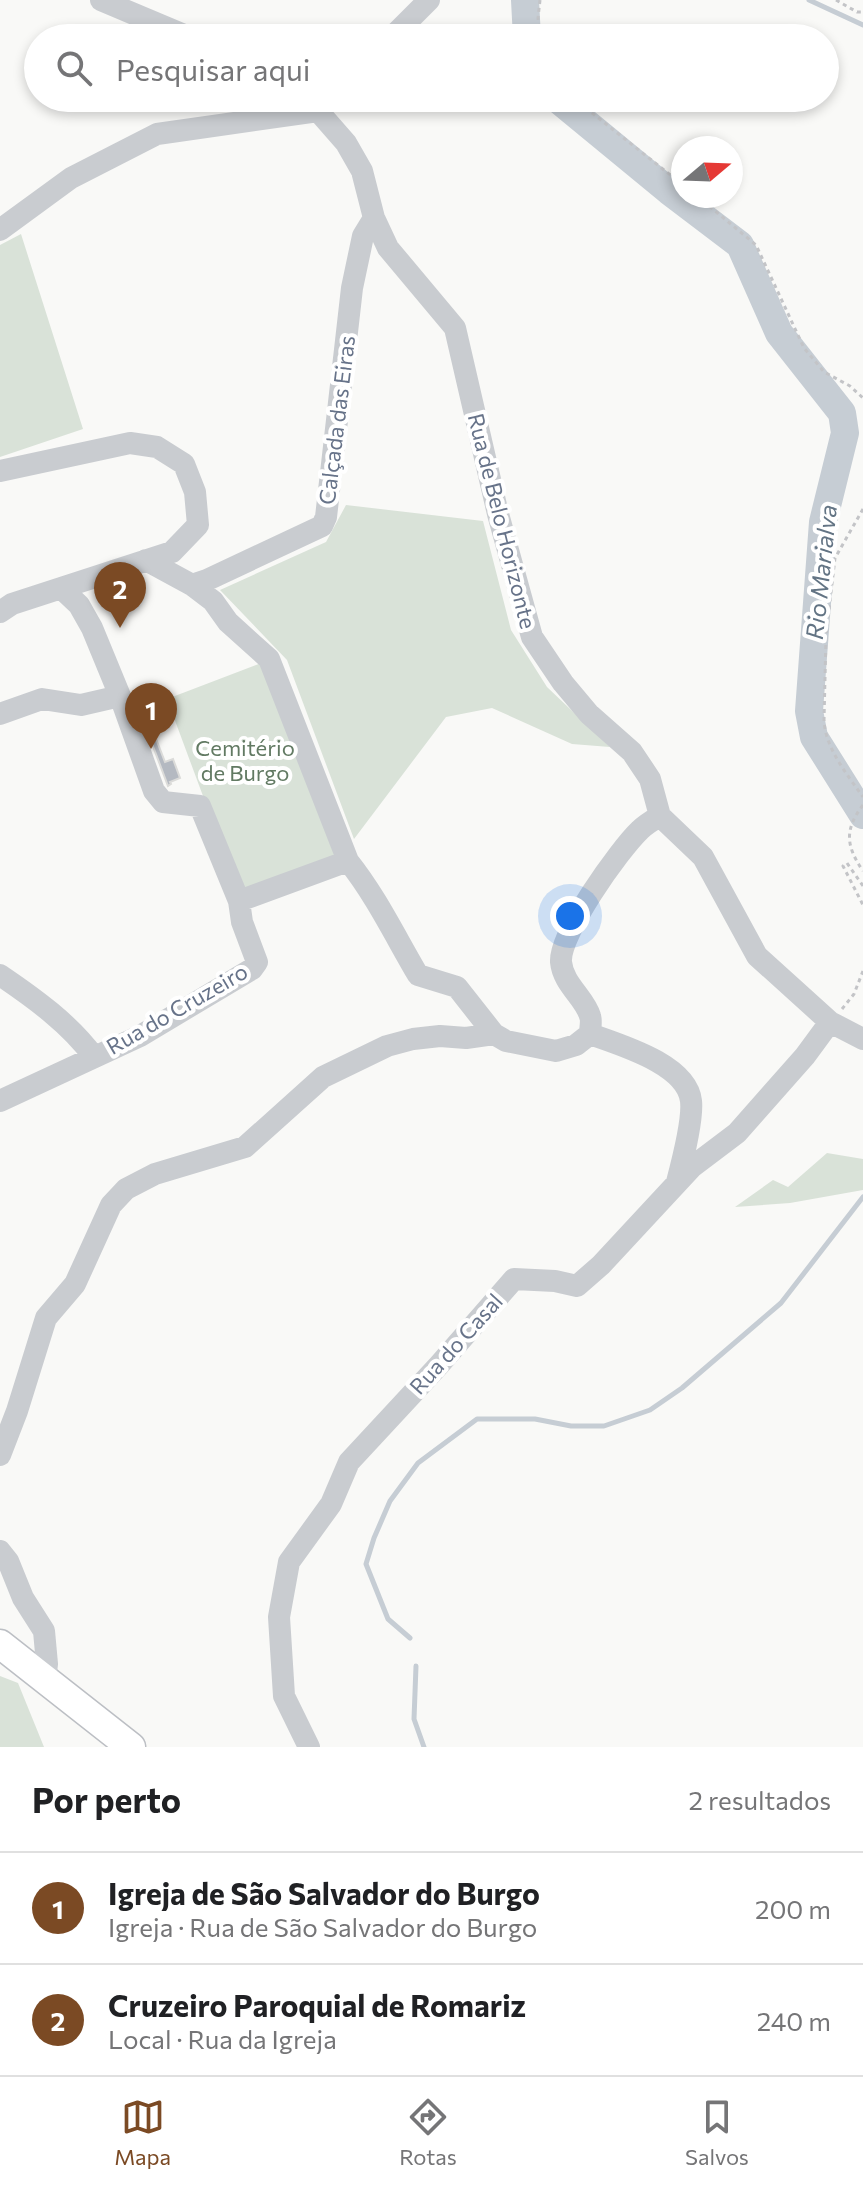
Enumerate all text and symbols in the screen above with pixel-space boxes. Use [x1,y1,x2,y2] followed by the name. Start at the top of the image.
[24,24,839,112] search box
[52,46,96,90] icon: search
[116,50,311,87] text: Pesquisar aqui
[671,136,743,208] north arrow
[313,334,360,506] street label: Calçada das Eiras
[463,410,542,631] street label: Rua de Belo Horizonte
[799,503,842,641] water label: Rio Marialva
[94,562,146,628] pin: 2
[125,683,177,749] pin: 1
[195,734,295,786] park label: Cemitério de Burgo
[550,896,590,936] your location
[101,957,252,1060] street label: Rua do Cruzeiro
[403,1288,508,1400] street label: Rua do Casal
[32,1778,181,1820] text: Por perto
[689,1784,831,1815] text: 2 resultados
[108,1874,540,1911] text: Igreja de São Salvador do Burgo
[52,1893,64,1924] text: 1
[755,1893,831,1924] text: 200 m
[108,1911,537,1942] text: Igreja · Rua de São Salvador do Burgo
[108,1986,526,2023] text: Cruzeiro Paroquial de Romariz
[51,2005,65,2036] text: 2
[757,2005,831,2036] text: 240 m
[108,2023,337,2054] text: Local · Rua da Igreja
[114,2095,171,2170] tab: Mapa
[399,2095,457,2170] tab: Rotas
[685,2095,749,2170] tab: Salvos

